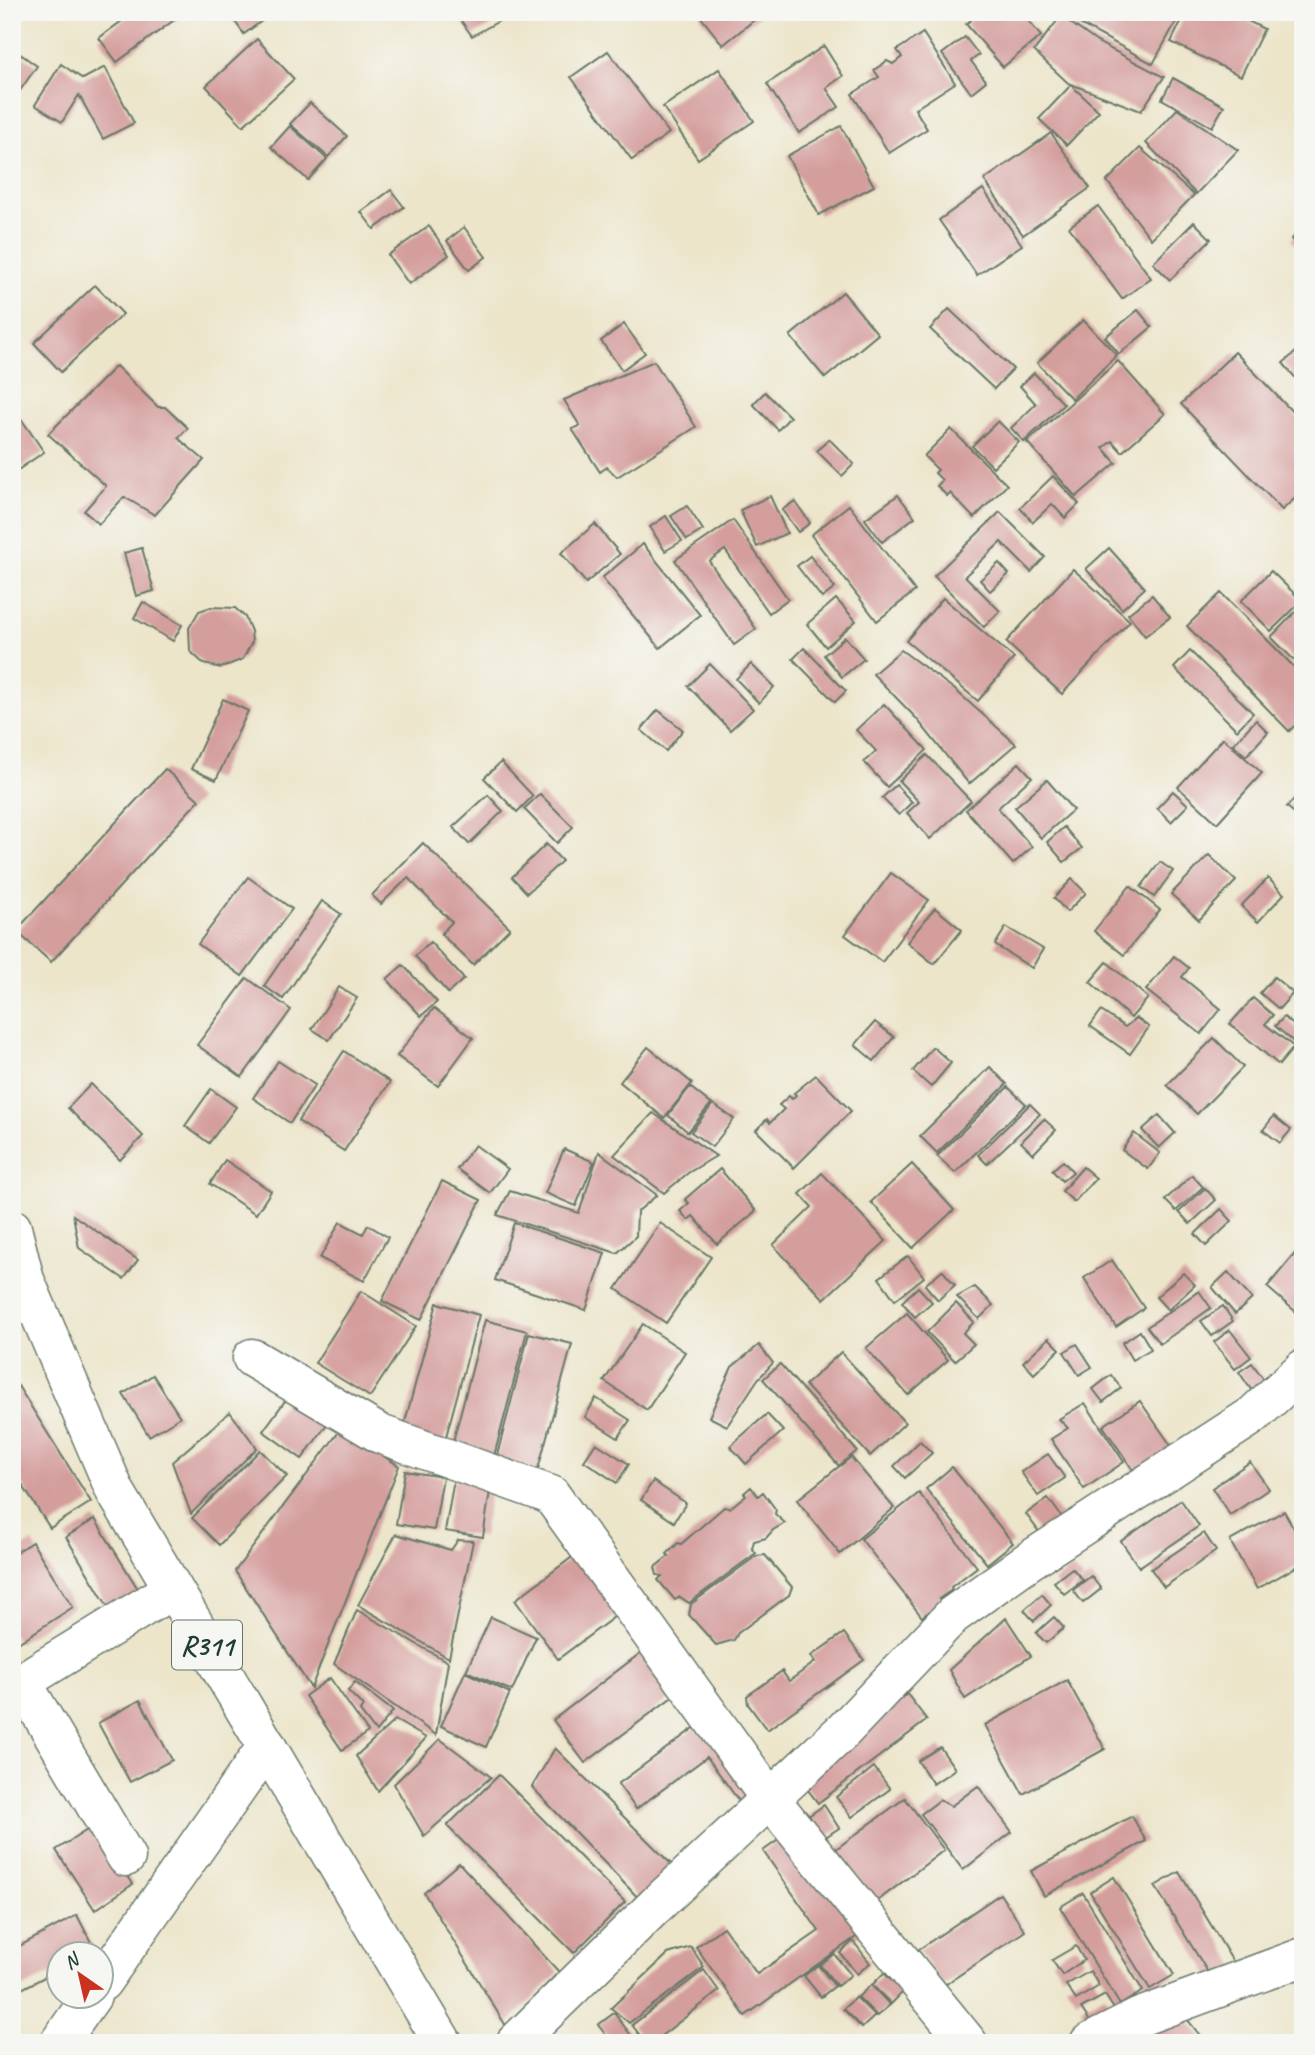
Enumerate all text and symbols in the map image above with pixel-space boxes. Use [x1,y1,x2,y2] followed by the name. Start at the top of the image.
[172,1620,242,1670] road number: R311
[46,1940,116,2010] north arrow
[59,1947,85,1975] text: N

